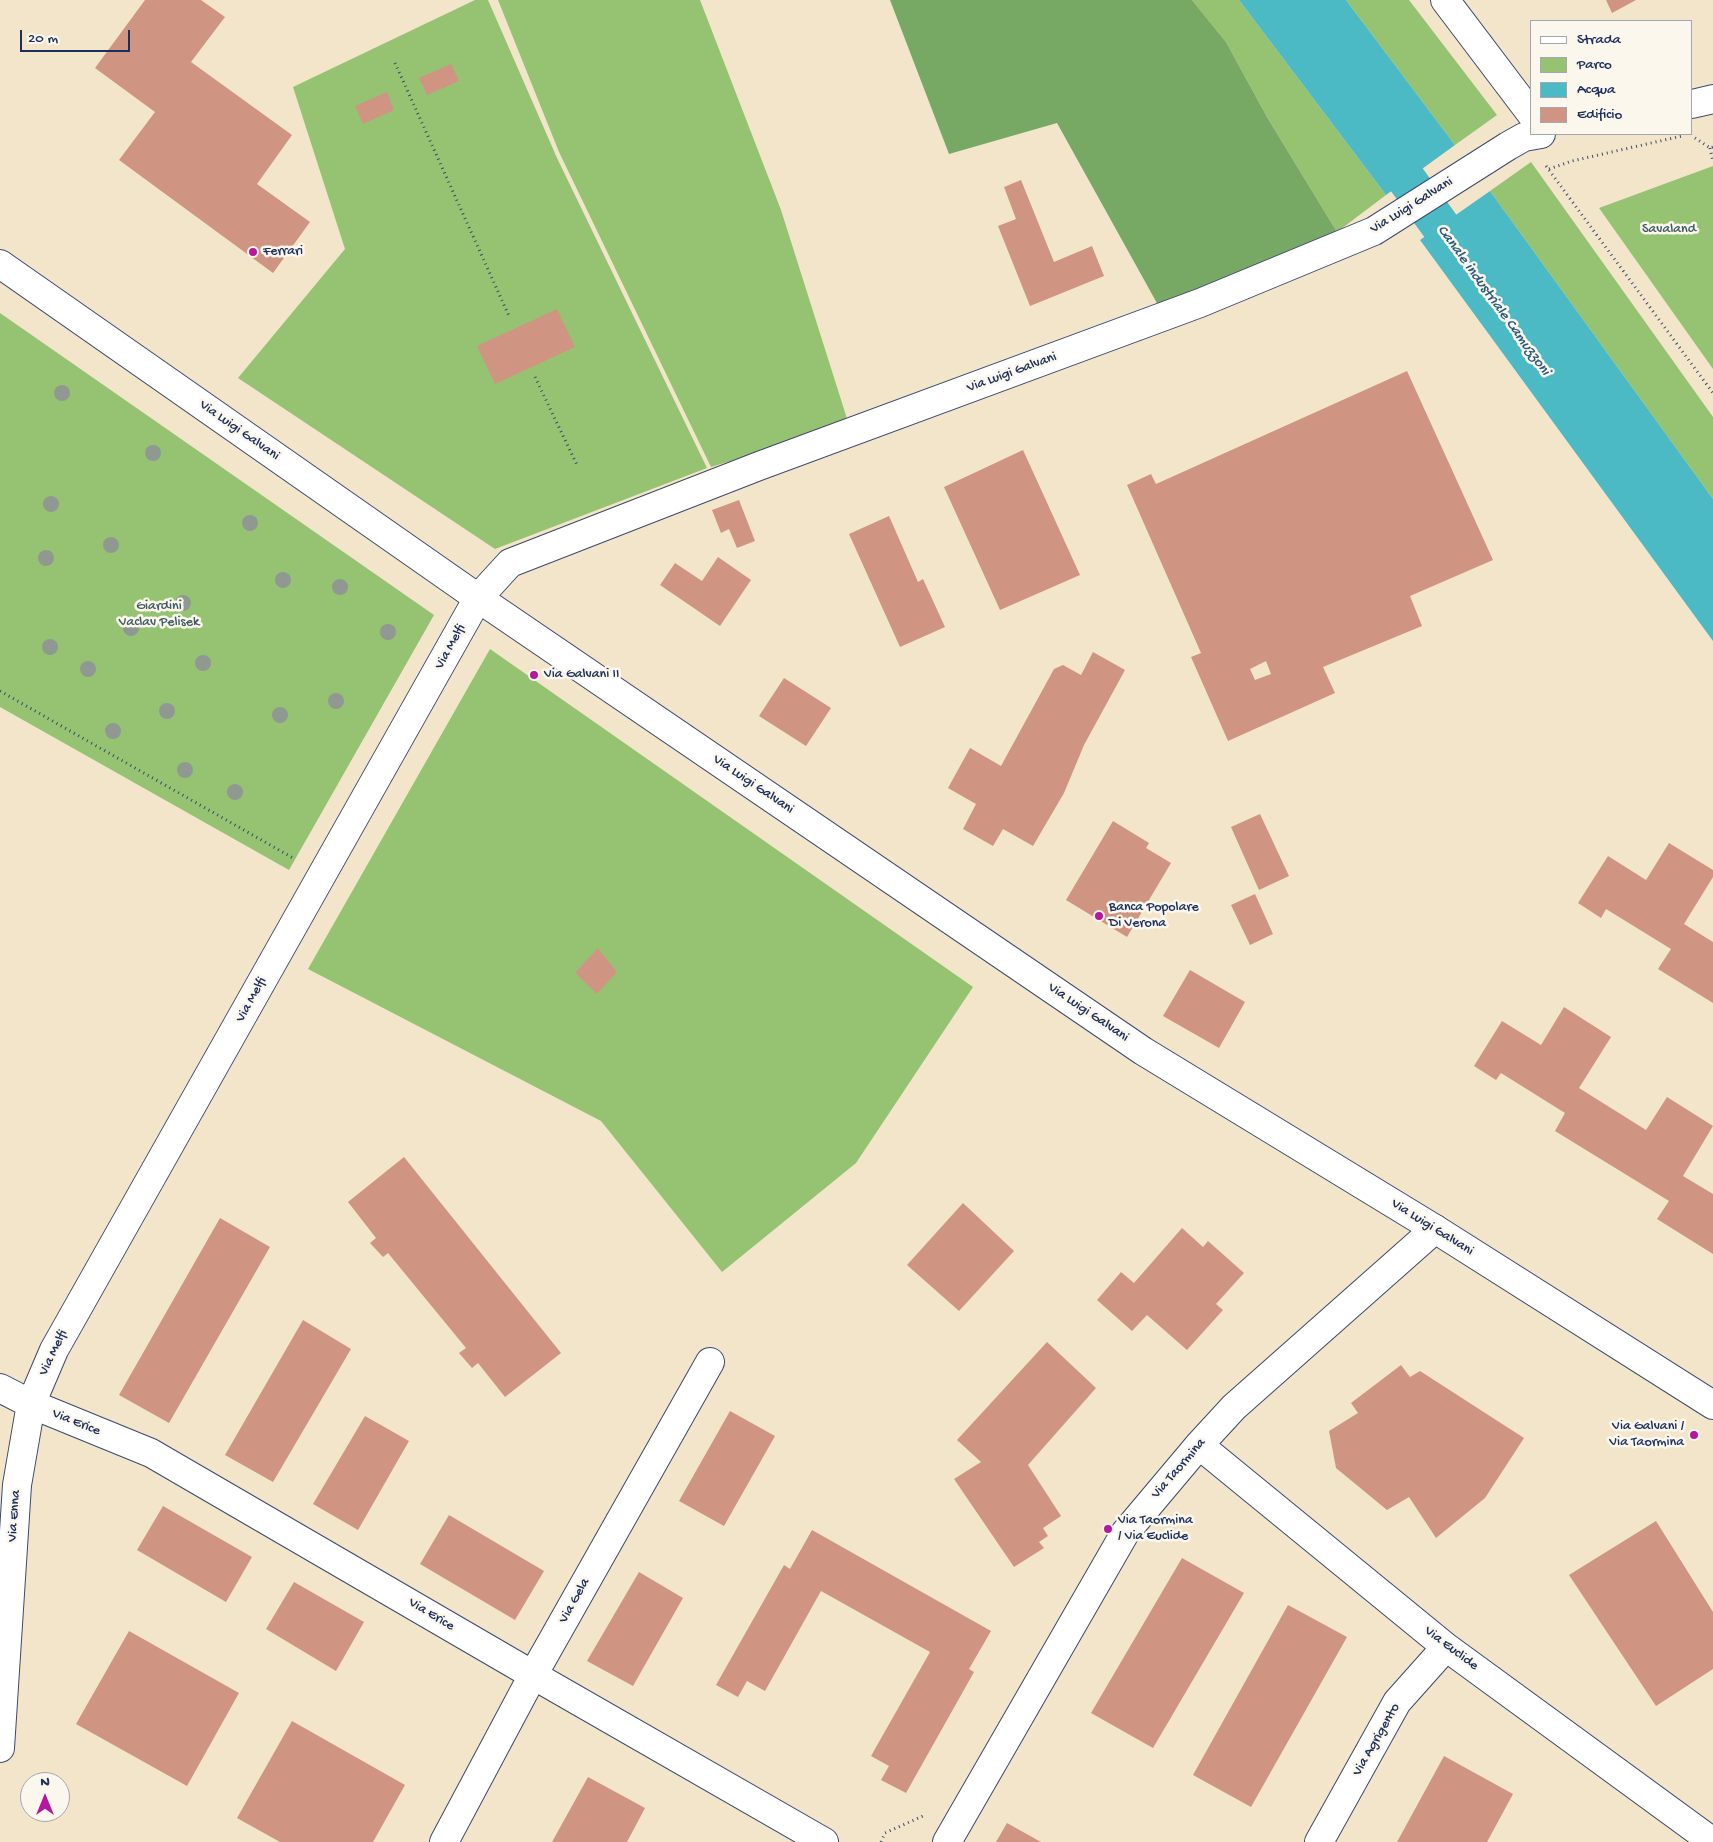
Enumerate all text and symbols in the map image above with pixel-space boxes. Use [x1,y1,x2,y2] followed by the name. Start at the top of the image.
[22,20,132,52] scale bar
[1530,20,1693,135] legend
[28,30,58,48] text: 20 m
[1577,31,1621,49] text: Strada
[1577,56,1612,74] text: Parco
[1577,81,1615,99] text: Acqua
[1577,106,1622,124] text: Edificio
[1368,174,1456,238] street label: Via Luigi Galvani
[1432,222,1554,380] water label: Canale industriale Camuzzoni
[1642,222,1696,238] park label: Savaland
[263,244,303,260] place label: Ferrari
[247,246,259,258] marker: Ferrari
[965,349,1059,397] street label: Via Luigi Galvani
[196,397,282,465] street label: Via Luigi Galvani
[119,599,199,632] park label: Giardini Vaclav Pelisek
[432,621,470,673] street label: Via Melfi
[544,667,619,683] place label: Via Galvani II
[528,669,540,681] marker: Via Galvani II
[709,752,797,818] street label: Via Luigi Galvani
[1109,900,1199,932] place label: Banca Popolare Di Verona
[1093,910,1105,922] marker: Banca Popolare Di Verona
[233,974,271,1026] street label: Via Melfi
[1044,980,1132,1046] street label: Via Luigi Galvani
[1388,1196,1476,1260] street label: Via Luigi Galvani
[36,1327,72,1379] street label: Via Melfi
[49,1406,103,1440] street label: Via Erice
[1609,1419,1684,1451] place label: Via Galvani / Via Taormina
[1688,1429,1700,1441] marker: Via Galvani / Via Taormina
[1148,1435,1210,1503] street label: Via Taormina
[5,1490,25,1542] street label: Via Enna
[1118,1513,1193,1545] place label: Via Taormina / Via Euclide
[1102,1523,1114,1535] marker: Via Taormina / Via Euclide
[556,1576,594,1626] street label: Via Gela
[405,1595,457,1635] street label: Via Erice
[1421,1623,1481,1675] street label: Via Euclide
[1349,1701,1405,1779] street label: Via Agrigento
[20,1772,70,1822] north arrow
[40,1774,50,1791] text: N

